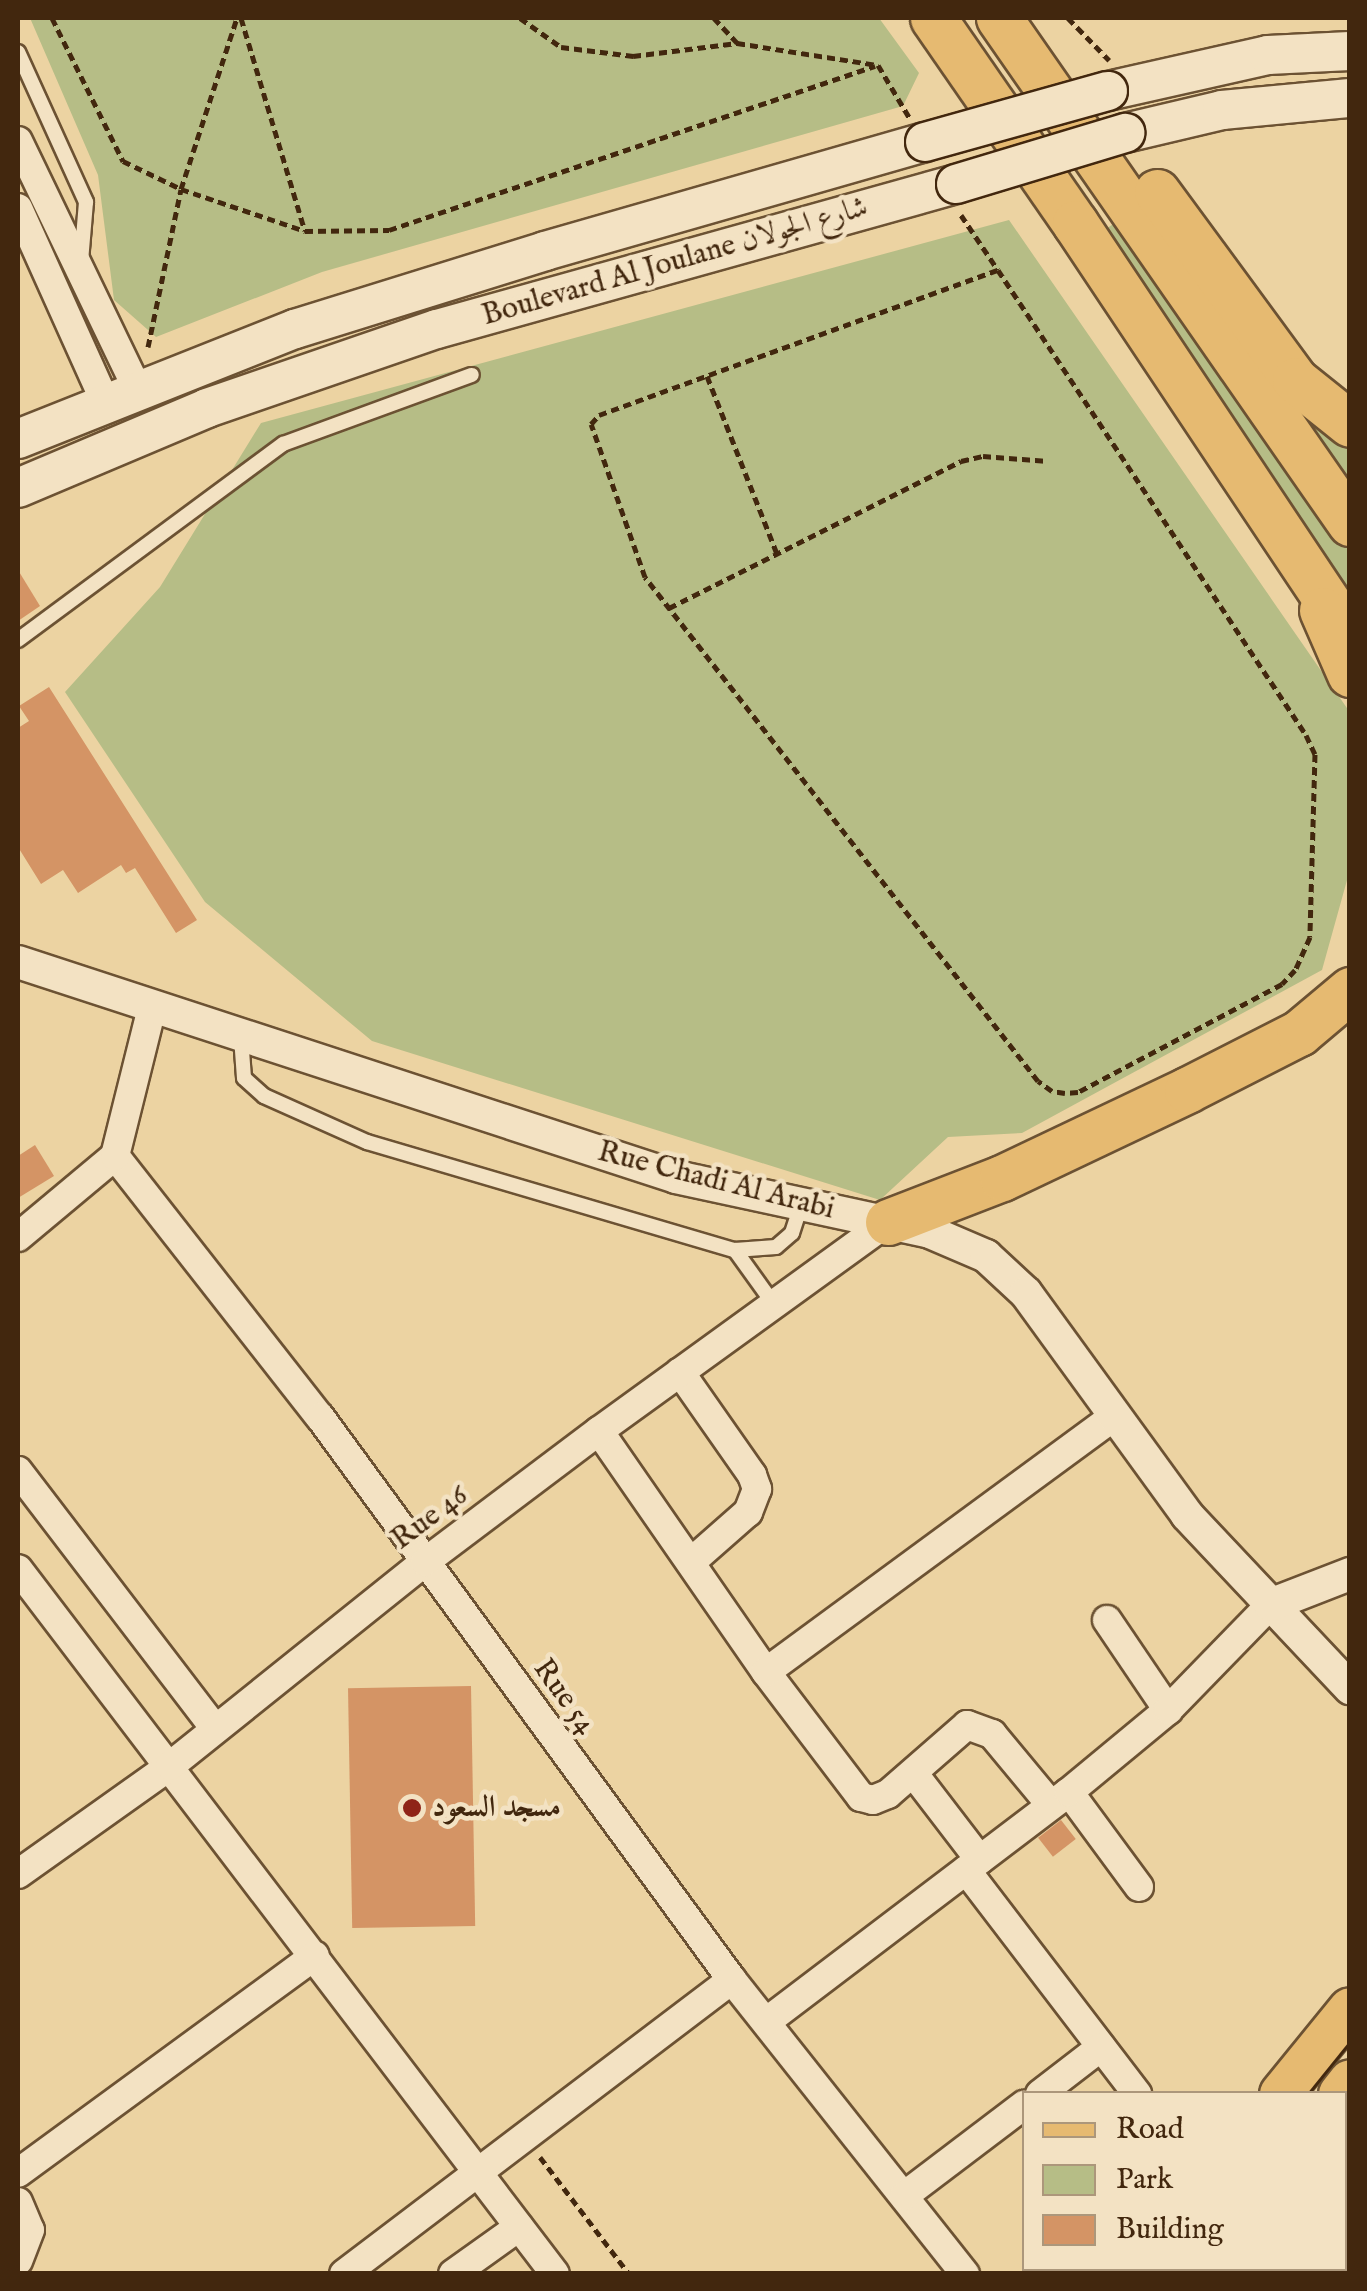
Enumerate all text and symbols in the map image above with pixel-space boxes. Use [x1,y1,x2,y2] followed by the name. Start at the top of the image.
[478,190,872,334] street label: Boulevard Al Joulane شارع الجولان
[594,1134,838,1228] street label: Rue Chadi Al Arabi
[385,1478,475,1558] street label: Rue 46
[525,1652,603,1742] street label: Rue 54
[432,1790,561,1826] place label: مسجد السعود
[401,1797,423,1819] marker: مسجد السعود
[1022,2091,1347,2271] legend
[1116,2111,1184,2149] text: Road
[1116,2161,1173,2199] text: Park
[1116,2211,1224,2249] text: Building

